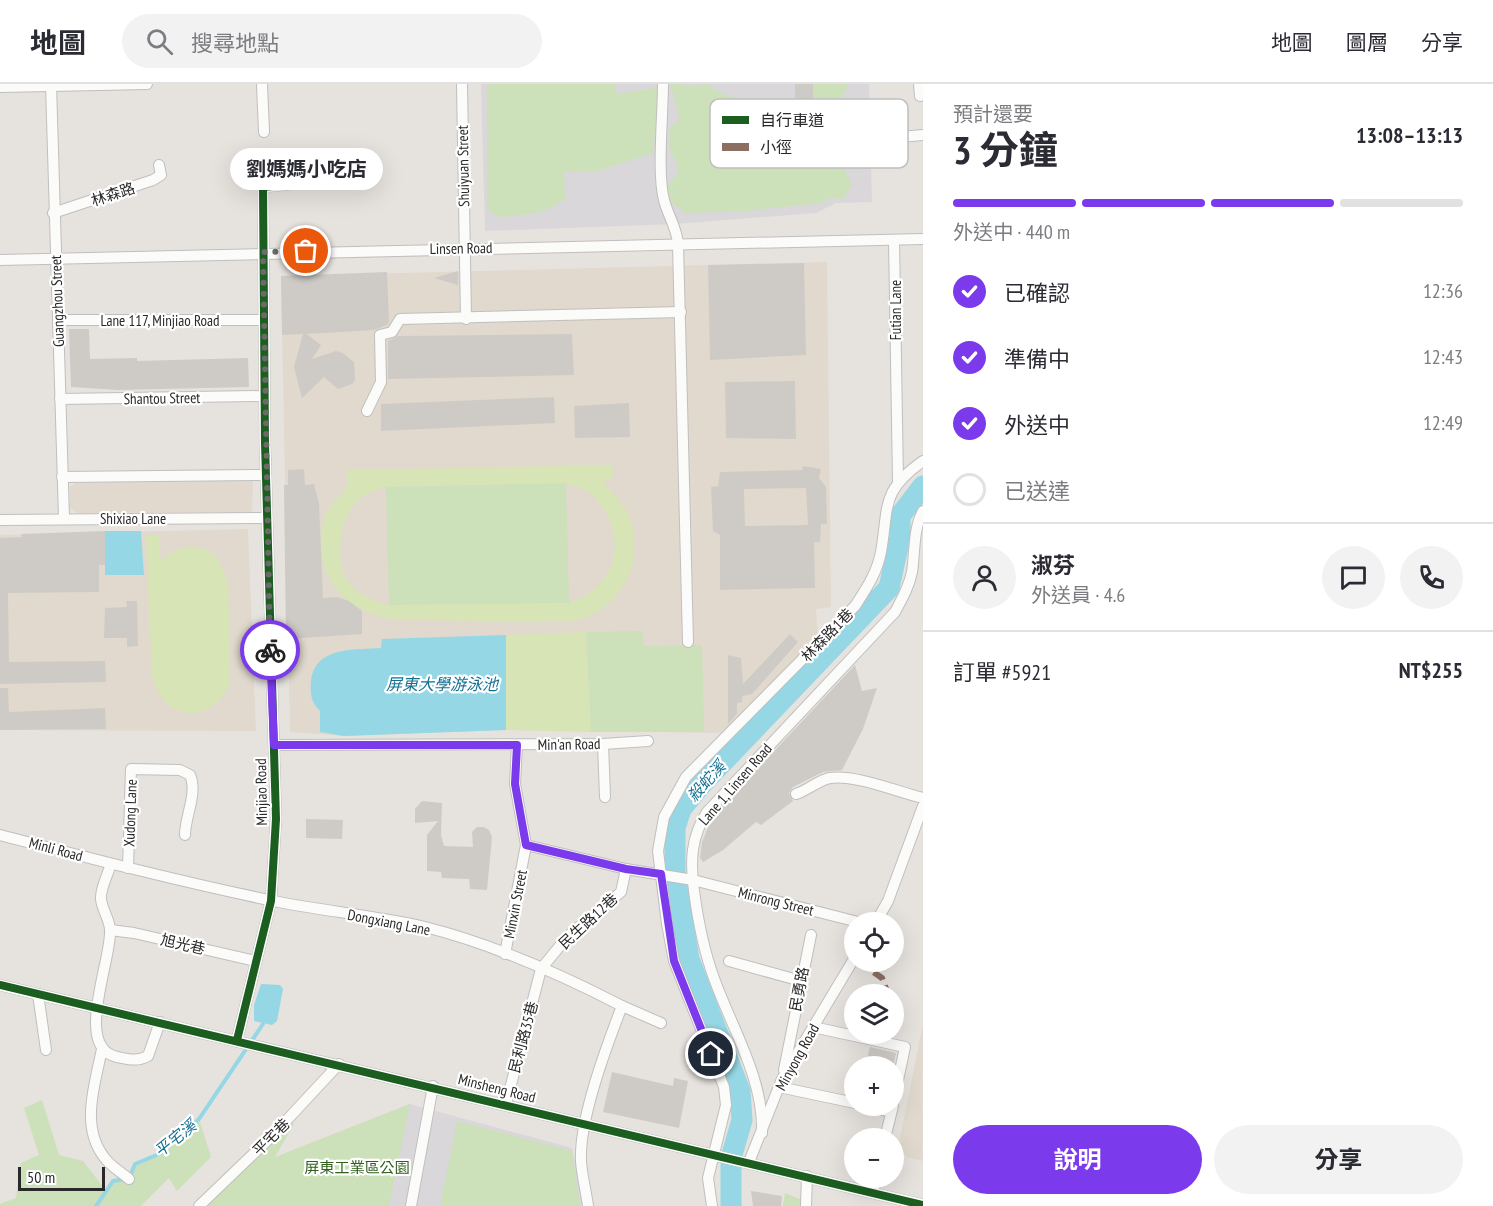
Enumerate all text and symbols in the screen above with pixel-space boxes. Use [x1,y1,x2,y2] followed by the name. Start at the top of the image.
[122,14,542,68] search box
[30,24,86,61] text: 地圖
[143,25,176,58] icon: search
[191,29,279,57] text: 搜尋地點
[1271,29,1313,56] text: 地圖
[1346,29,1388,56] text: 圖層
[1421,29,1463,56] text: 分享
[710,99,908,168] legend
[953,101,1033,127] text: 預計還要
[760,110,824,130] text: 自行車道
[1356,121,1463,149] text: 13:08–13:13
[953,124,1058,175] text: 3 分鐘
[453,125,473,207] street label: Shuiyuan Street
[760,137,792,157] text: 小徑
[230,149,382,191] callout: 劉媽媽小吃店
[247,156,367,182] text: 劉媽媽小吃店
[89,178,137,210] street label: 林森路
[953,219,1070,245] text: 外送中 · 440 m
[280,225,331,276] pin
[289,234,322,267] icon: bag
[429,238,493,258] street label: Linsen Road
[46,255,68,347] street label: Guangzhou Street
[953,275,986,308] icon: check
[1423,278,1463,304] text: 12:36
[1004,279,1070,307] text: 已確認
[886,280,905,340] street label: Futian Lane
[101,311,219,330] street label: Lane 117, Minjiao Road
[953,341,986,374] icon: check
[1423,344,1463,370] text: 12:43
[1004,345,1070,373] text: 準備中
[123,388,201,408] street label: Shantou Street
[953,407,986,440] icon: check
[1423,410,1463,436] text: 12:49
[1004,411,1070,439] text: 外送中
[1004,477,1070,505] text: 已送達
[100,509,166,528] street label: Shixiao Lane
[953,546,1016,609] button: person
[1322,546,1385,609] button: chat
[1400,546,1463,609] button: phone
[1031,551,1075,579] text: 淑芬
[1031,582,1125,608] text: 外送員 · 4.6
[797,604,857,666] street label: 林森路1巷
[240,620,300,680] courier
[254,634,287,667] icon: bike
[1399,656,1463,684] text: NT$255
[953,658,1051,686] text: 訂單 #5921
[386,674,500,694] water label: 屏東大學游泳池
[537,734,601,754] street label: Min'an Road
[694,739,776,829] street label: Lane 1, Linsen Road
[683,755,731,806] water label: 殺蛇溪
[251,758,271,826] street label: Minjiao Road
[119,779,141,847] street label: Xudong Lane
[27,833,85,865] street label: Minli Road
[499,868,531,940] street label: Minxin Street
[736,882,816,920] street label: Minrong Street
[555,889,621,953] street label: 民生路12巷
[346,905,432,939] street label: Dongxiang Lane
[844,912,904,1188] map controls
[844,912,904,972] button: locate
[159,930,207,958] street label: 旭光巷
[785,965,813,1013] street label: 民勇路
[844,984,904,1044] button: layers
[504,999,542,1075] street label: 民利路35巷
[771,1020,823,1094] street label: Minyong Road
[685,1028,736,1079] pin
[694,1037,727,1070] icon: home
[844,1056,904,1116] button: +
[456,1069,538,1107] street label: Minsheng Road
[150,1114,201,1161] water label: 平宅溪
[248,1114,294,1160] street label: 平宅巷
[953,1125,1202,1194] button: 說明
[1214,1125,1463,1194] button: 分享
[844,1128,904,1188] button: −
[304,1158,410,1177] park label: 屏東工業區公園
[18,1164,105,1192] scale bar
[27,1167,55,1187] text: 50 m

